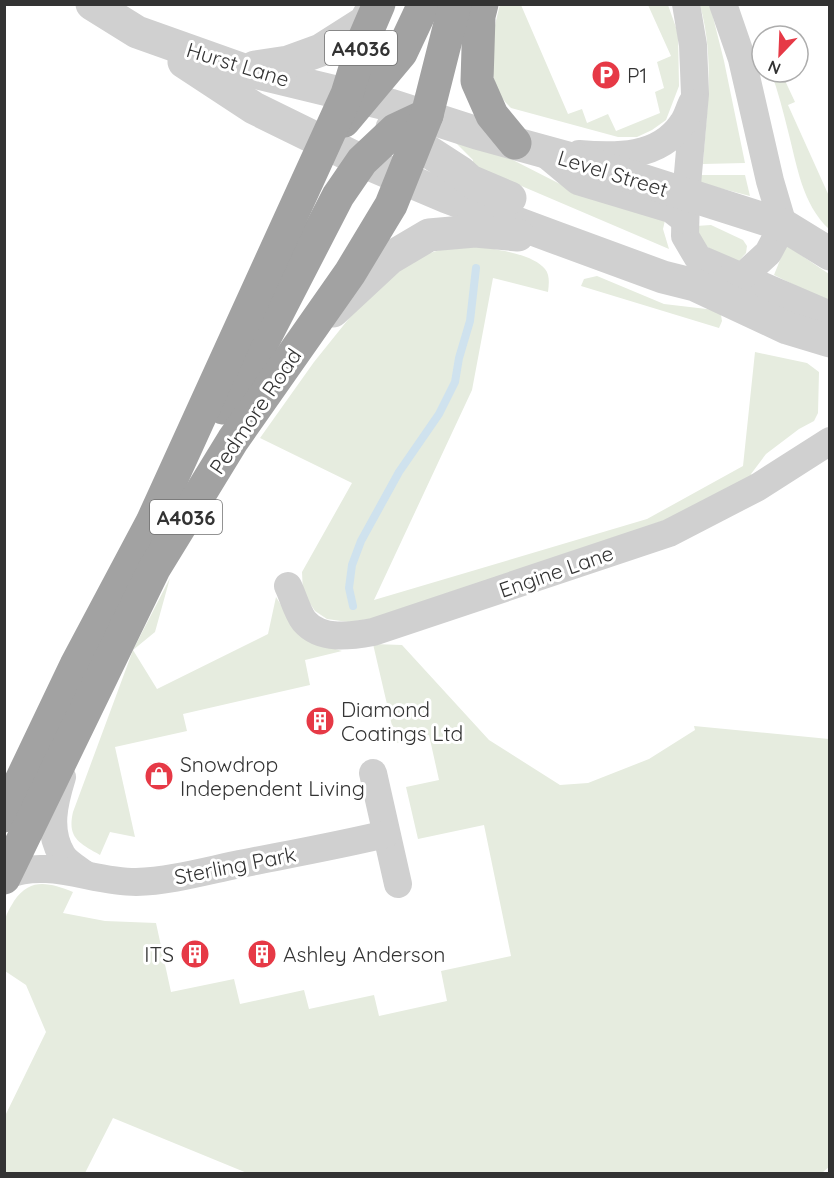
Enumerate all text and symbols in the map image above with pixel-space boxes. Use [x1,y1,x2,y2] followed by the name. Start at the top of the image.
[750,24,810,84] north arrow
[325,31,397,65] road number: A4036
[184,36,292,92] street label: Hurst Lane
[765,56,783,79] text: N
[590,59,622,91] parking icon: P1
[627,62,647,88] place label: P1
[555,144,671,202] street label: Level Street
[203,343,307,479] street label: Pedmore Road
[150,500,222,534] road number: A4036
[495,539,617,603] street label: Engine Lane
[341,696,463,746] place label: Diamond Coatings Ltd
[304,705,336,737] building icon: Diamond Coatings Ltd
[180,751,365,801] place label: Snowdrop Independent Living
[143,760,175,792] shop icon: Snowdrop Independent Living
[172,840,298,890] street label: Sterling Park
[179,938,211,970] building icon: ITS
[246,938,278,970] building icon: Ashley Anderson
[144,941,174,967] place label: ITS
[283,941,445,967] place label: Ashley Anderson

